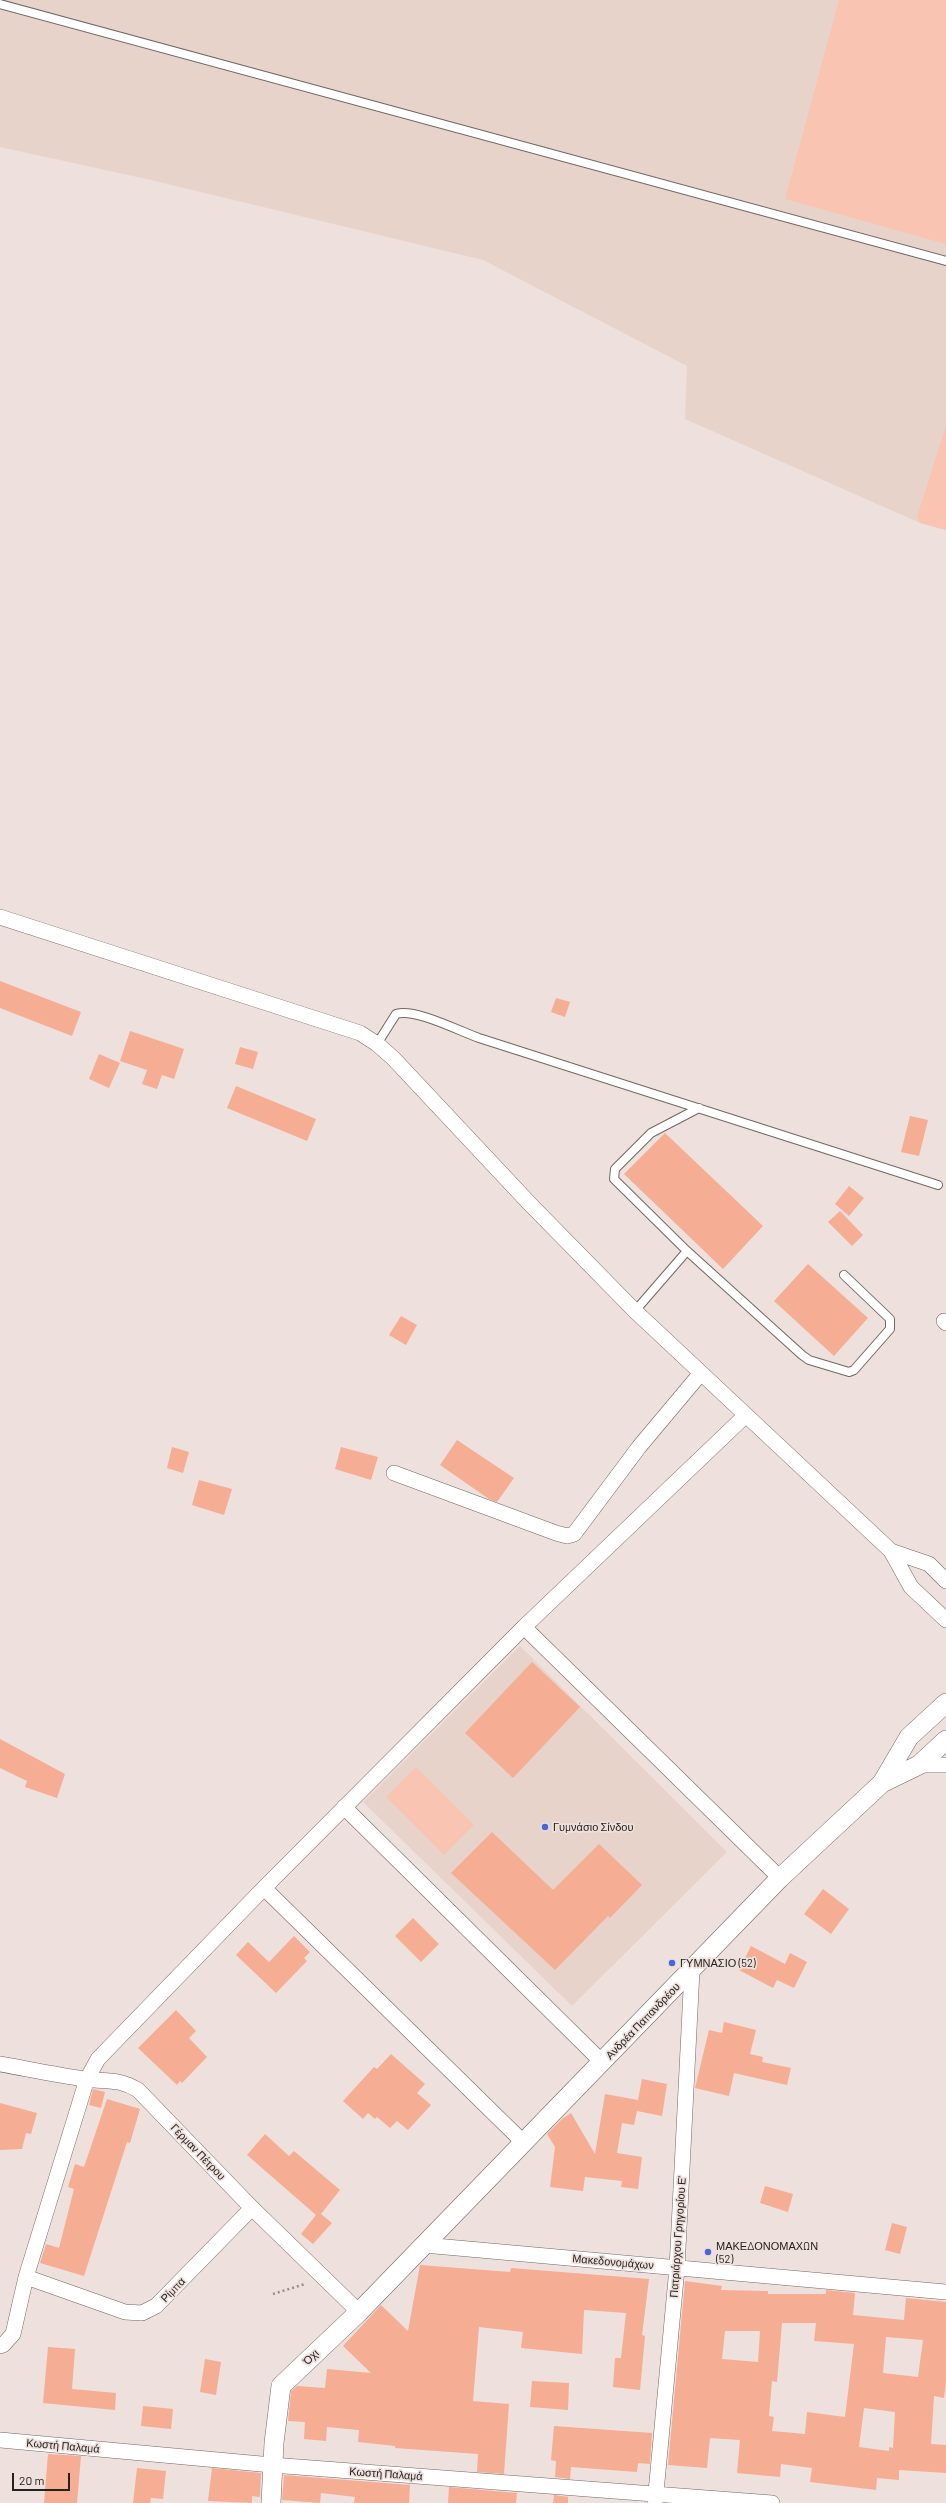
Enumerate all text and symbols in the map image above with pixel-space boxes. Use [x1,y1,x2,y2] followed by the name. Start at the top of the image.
[553,1820,633,1834] place label: Γυμνάσιο Σίνδου
[540,1822,550,1832] marker: Γυμνάσιο Σίνδου
[680,1956,756,1970] place label: ΓΥΜΝΑΣΙΟ (52)
[667,1958,677,1968] marker: ΓΥΜΝΑΣΙΟ (52)
[603,1980,683,2062] street label: Ανδρέα Παπανδρέου
[168,2121,228,2183] street label: Γέρμαν Πέτρου
[667,2176,689,2298] street label: Πατριάρχου Γρηγορίου Ε'
[716,2239,818,2265] place label: ΜΑΚΕΔΟΝΟΜΑΧΩΝ (52)
[703,2247,713,2257] marker: ΜΑΚΕΔΟΝΟΜΑΧΩΝ (52)
[572,2252,654,2272] street label: Μακεδονομάχων
[158,2275,188,2305] street label: Ρίμπα
[300,2346,322,2368] street label: Όχι
[26,2436,100,2456] street label: Κωστή Παλαμά
[14,2465,72,2491] scale bar
[349,2465,423,2483] street label: Κωστή Παλαμά
[19,2473,45,2487] text: 20 m

